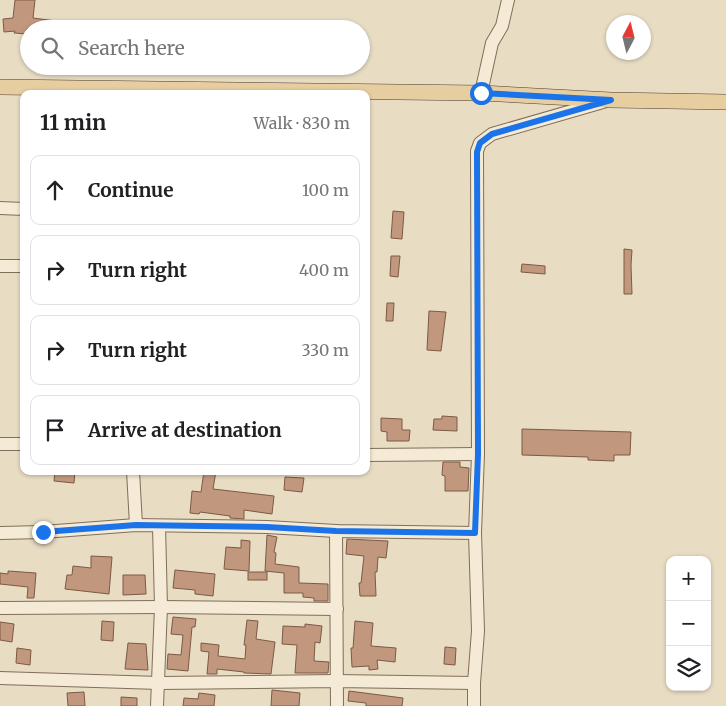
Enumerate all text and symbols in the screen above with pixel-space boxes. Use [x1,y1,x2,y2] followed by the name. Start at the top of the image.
[606,15,651,60] north arrow
[20,20,370,75] search box
[38,34,66,62] icon: search
[78,36,185,60] text: Search here
[470,82,493,105] route start
[40,109,106,136] text: 11 min
[254,113,350,133] text: Walk · 830 m
[41,176,69,204] icon: ahead
[88,178,174,202] text: Continue
[302,180,349,200] text: 100 m
[41,256,69,284] icon: right
[88,258,187,282] text: Turn right
[299,260,349,280] text: 400 m
[41,336,69,364] icon: right
[88,338,187,362] text: Turn right
[302,340,349,360] text: 330 m
[41,416,69,444] icon: arrive
[88,418,282,442] text: Arrive at destination
[32,521,55,544] route end
[666,556,711,691] map controls
[666,556,711,601] button: +
[666,601,711,646] button: −
[666,646,711,691] button: layers

